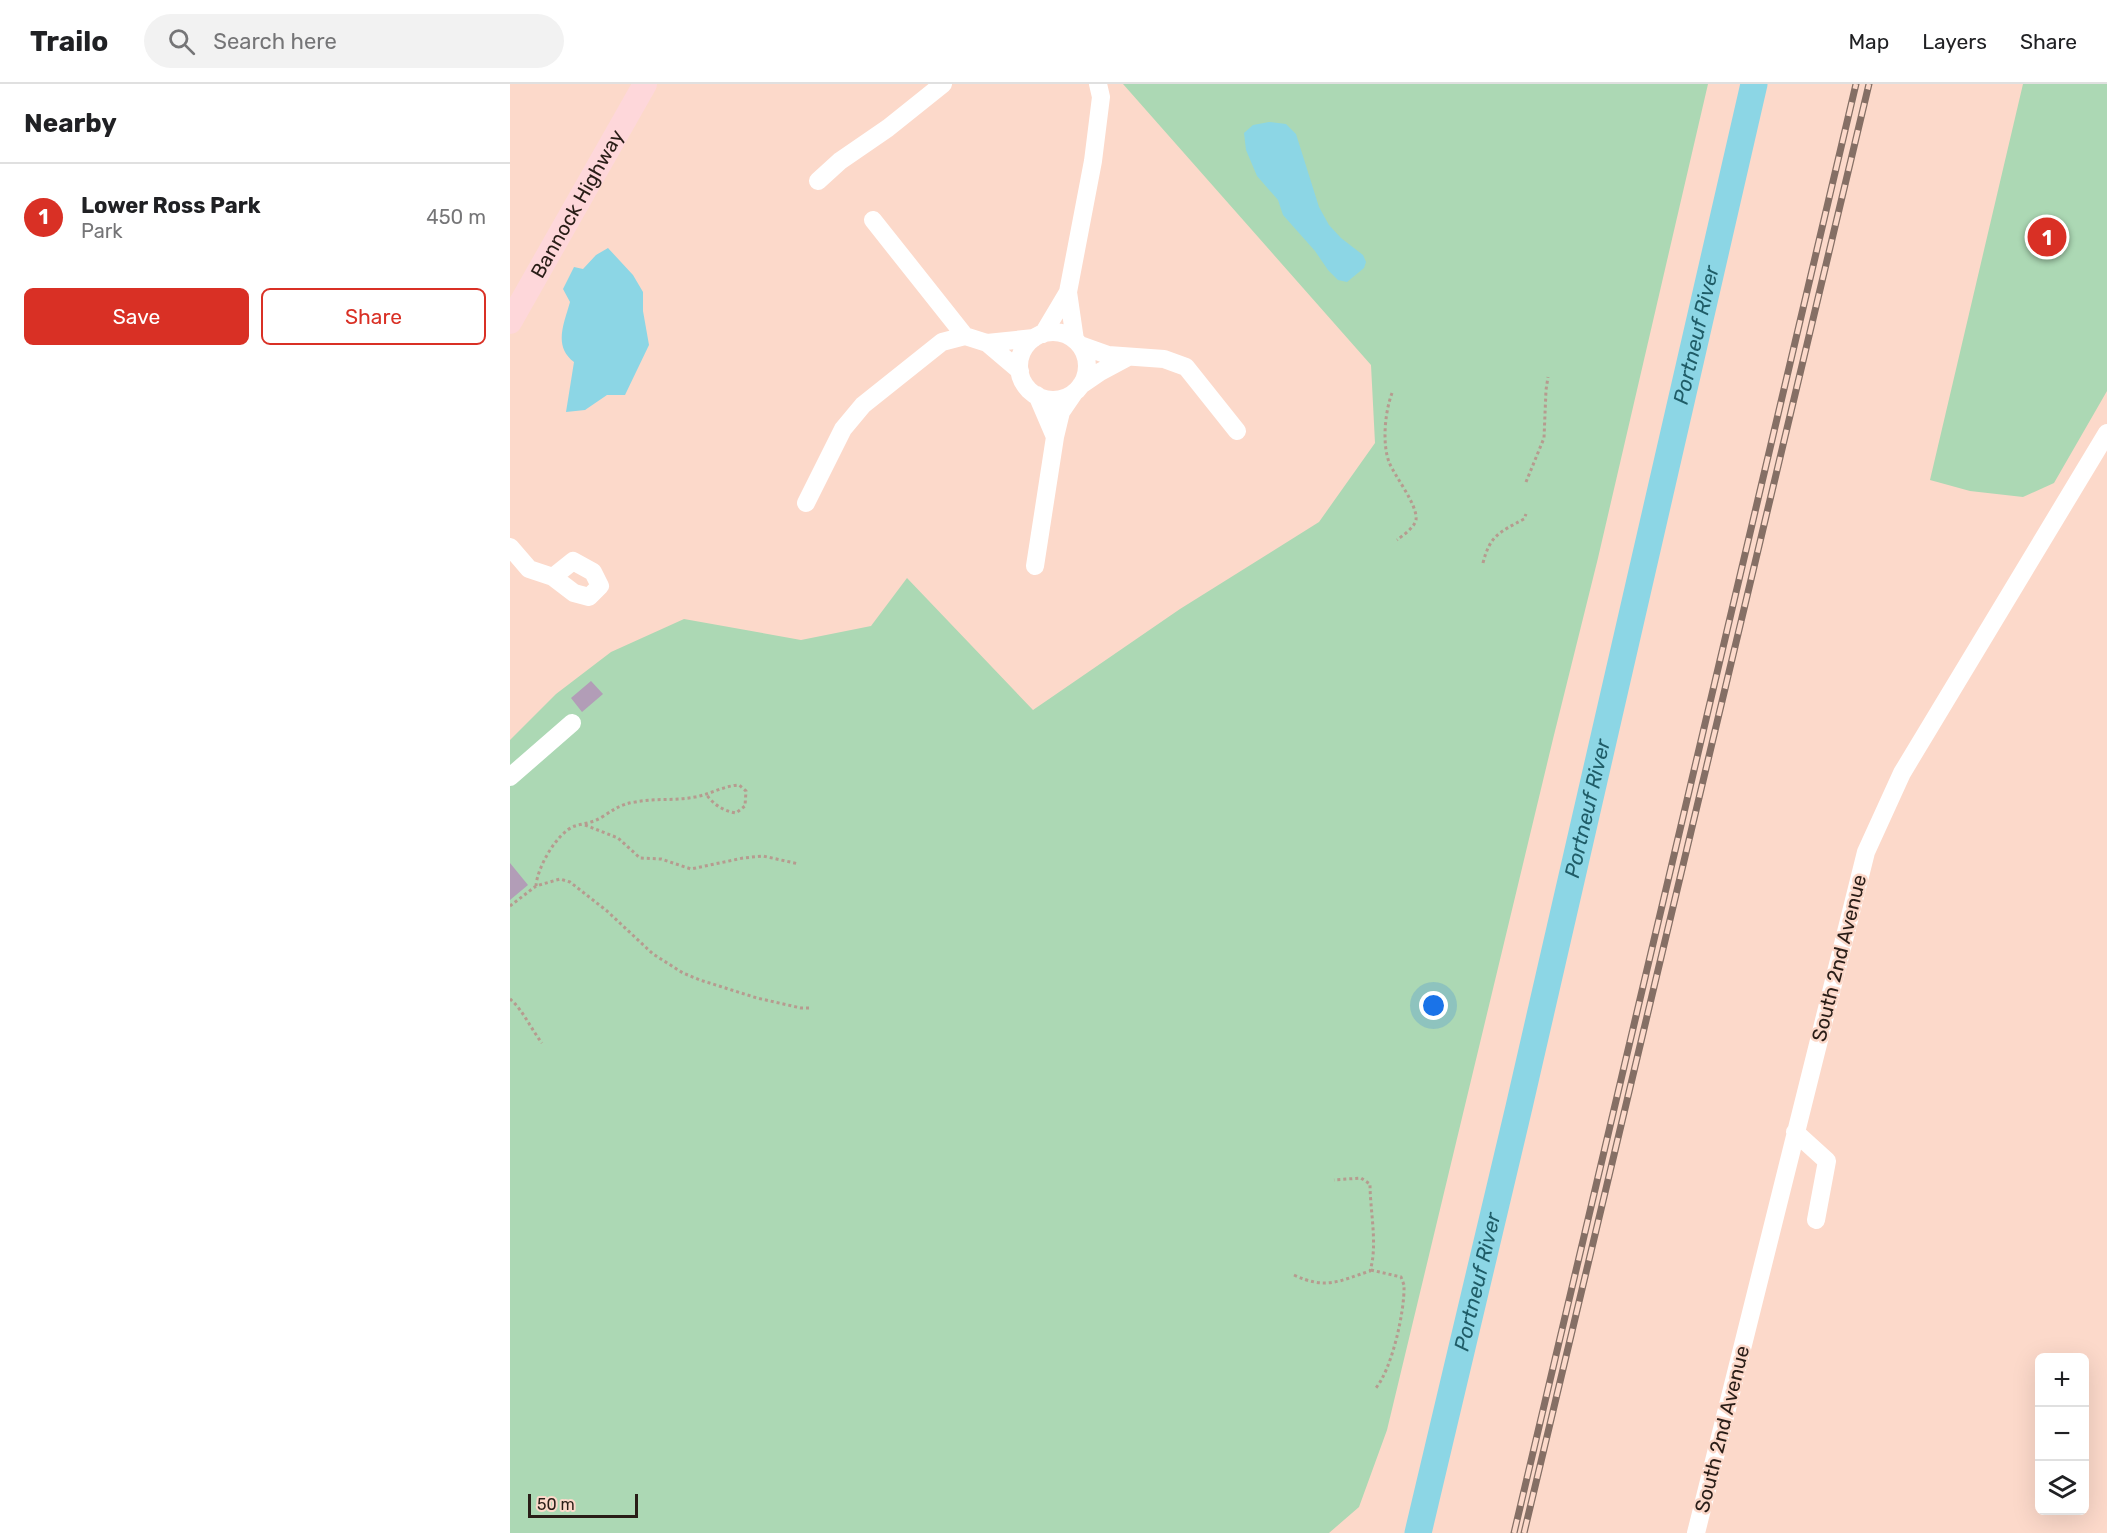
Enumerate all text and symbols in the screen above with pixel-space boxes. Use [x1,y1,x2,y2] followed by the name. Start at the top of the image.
[144,14,564,68] search box
[30,25,108,58] text: Trailo
[165,25,198,58] icon: search
[213,28,337,55] text: Search here
[1848,29,1889,54] text: Map
[1922,29,1987,54] text: Layers
[2020,29,2077,54] text: Share
[24,108,117,139] text: Nearby
[525,125,629,282] street label: Bannock Highway
[81,192,261,219] text: Lower Ross Park
[39,205,48,229] text: 1
[426,205,486,229] text: 450 m
[2028,214,2066,260] pin: 1
[81,219,123,243] text: Park
[1668,262,1724,407] water label: Portneuf River
[24,288,249,345] button: Save
[261,288,486,345] button: Share
[1559,736,1615,880] water label: Portneuf River
[1807,872,1871,1044] street label: South 2nd Avenue
[1419,991,1448,1020] your location
[1449,1209,1506,1354] water label: Portneuf River
[1690,1343,1754,1515] street label: South 2nd Avenue
[2035,1353,2089,1515] map controls
[2035,1353,2089,1407] button: +
[2035,1407,2089,1461] button: −
[2035,1461,2089,1515] button: layers
[528,1491,638,1518] scale bar
[537,1495,575,1514] text: 50 m

